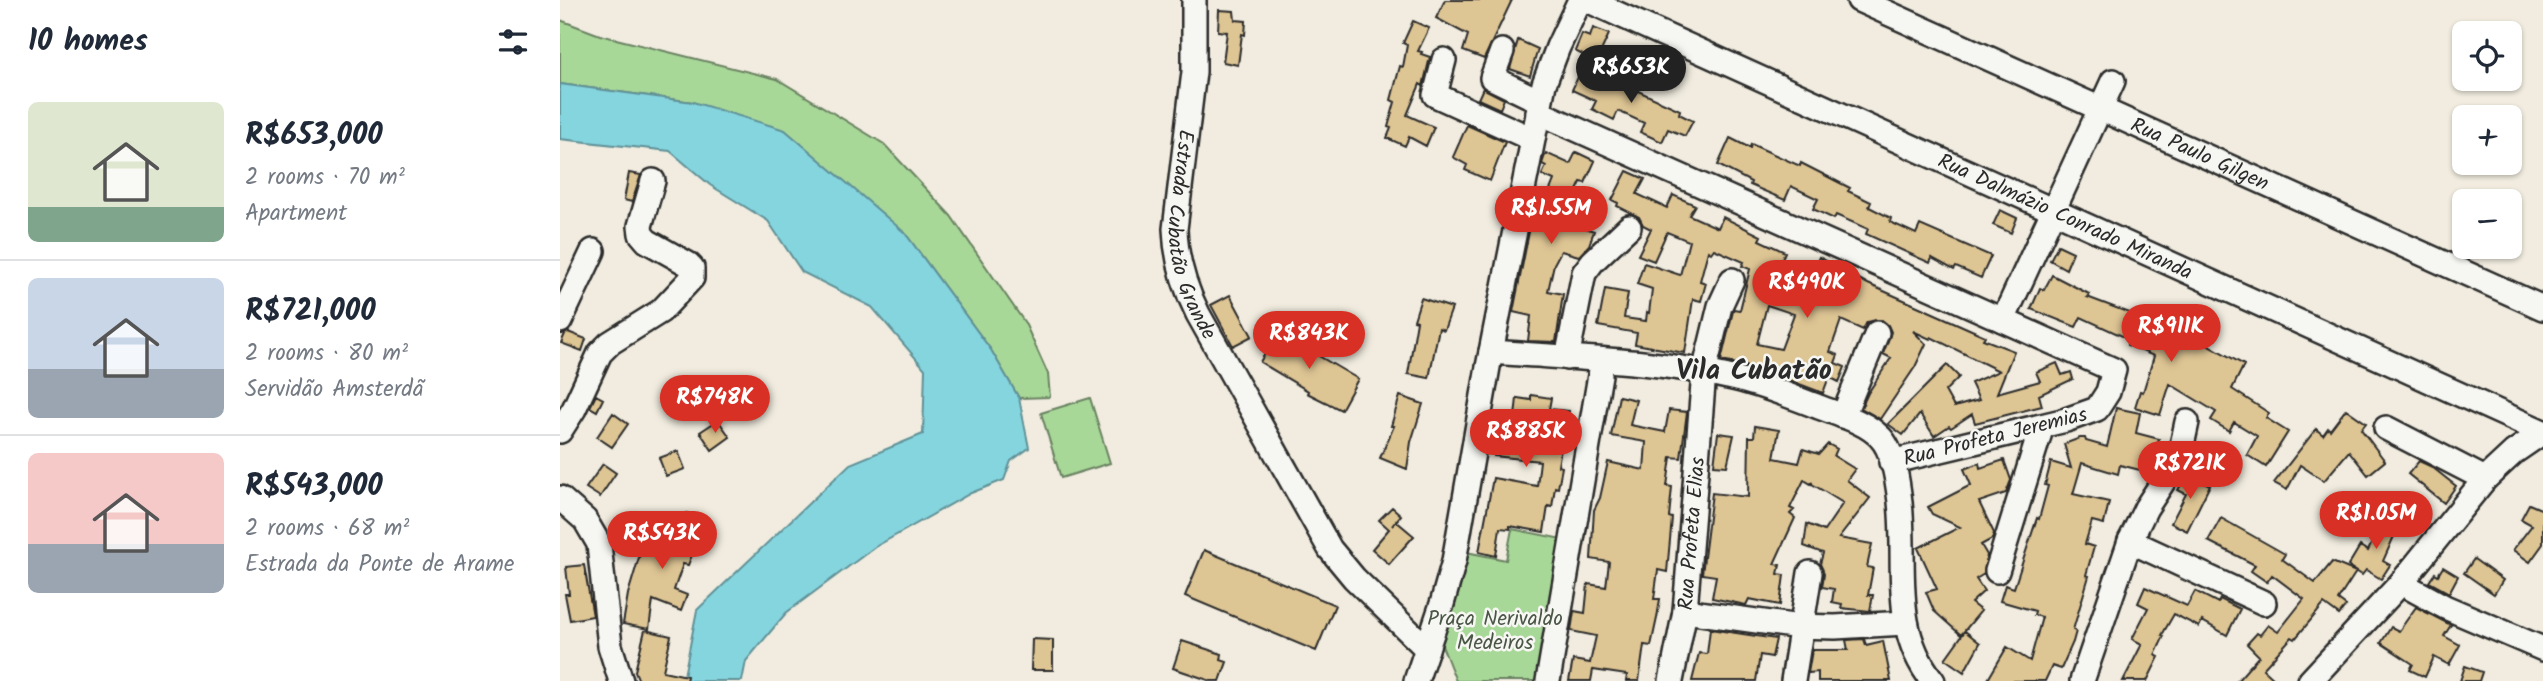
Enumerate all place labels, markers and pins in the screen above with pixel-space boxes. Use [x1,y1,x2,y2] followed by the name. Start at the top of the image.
[1574,46,1688,105] pin: R$653K
[1486,187,1616,246] pin: R$1.55M
[1750,260,1864,320] pin: R$490K
[2114,304,2228,364] pin: R$911K
[1252,312,1366,371] pin: R$843K
[658,376,772,435] pin: R$748K
[1469,410,1583,469] pin: R$885K
[2133,442,2247,501] pin: R$721K
[2311,491,2441,551] pin: R$1.05M
[605,512,719,571] pin: R$543K

